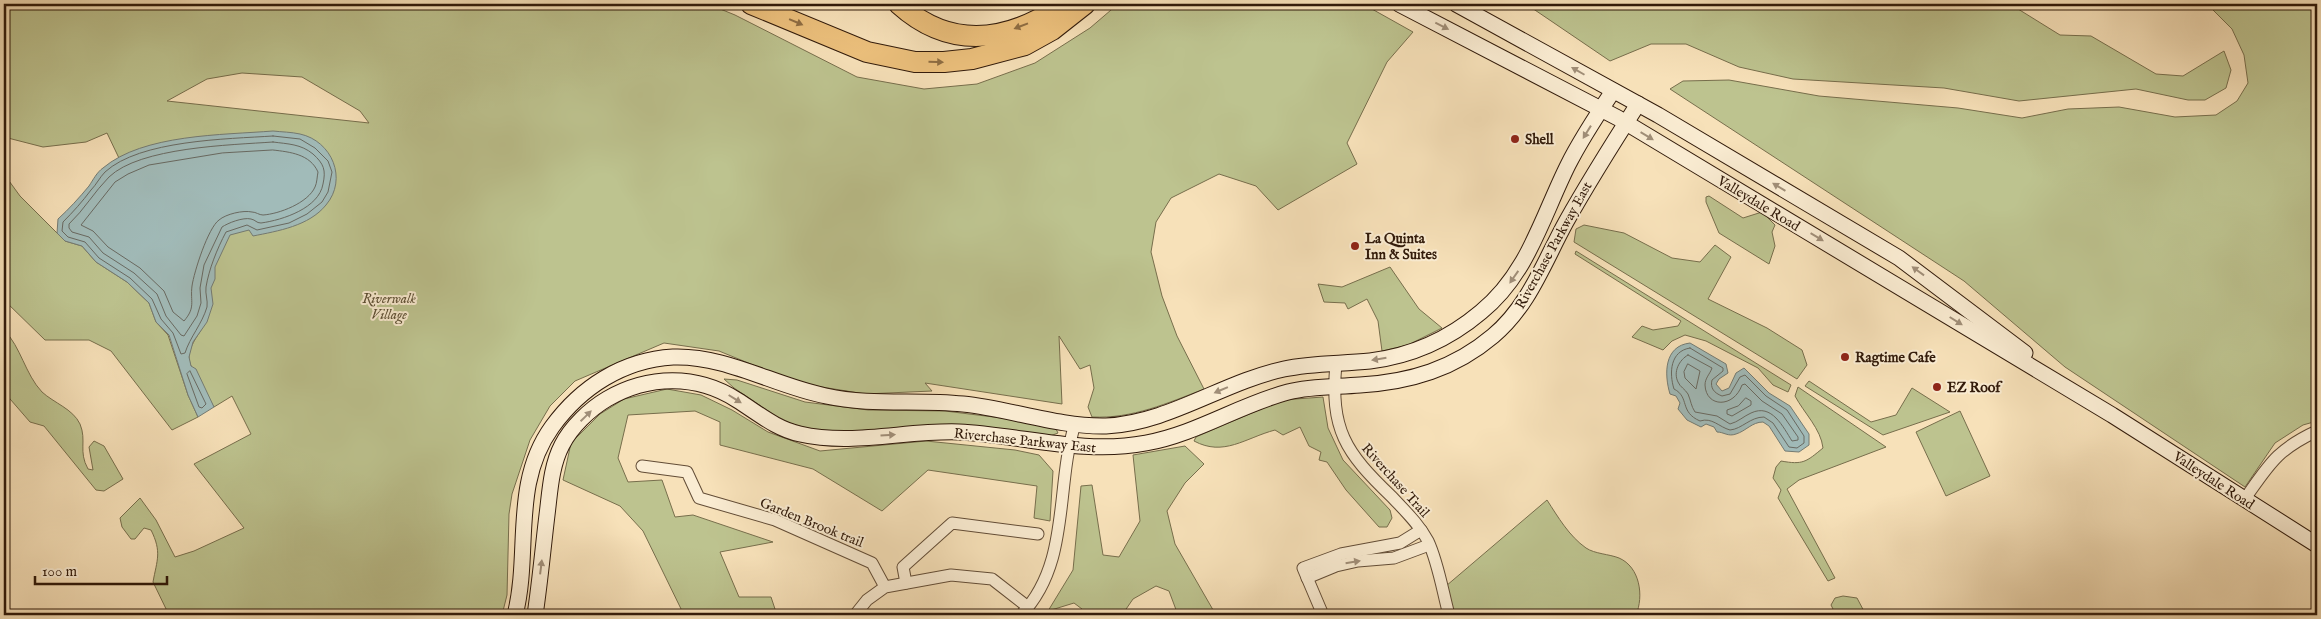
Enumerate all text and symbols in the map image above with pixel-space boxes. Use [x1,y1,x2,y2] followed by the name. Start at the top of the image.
[789,19,803,27] one-way arrow
[1435,22,1449,30] one-way arrow
[1013,23,1028,30] one-way arrow
[928,58,944,66] one-way arrow
[1572,66,1585,75] one-way arrow
[1582,125,1591,138] one-way arrow
[1525,131,1555,149] place label: Shell
[1641,131,1654,140] one-way arrow
[1509,133,1521,145] marker: Shell
[1713,172,1804,236] street label: Valleydale Road
[1511,178,1596,312] street label: Riverchase Parkway East
[1773,183,1786,192] one-way arrow
[1365,230,1437,264] place label: La Quinta Inn & Suites
[1809,233,1824,241] one-way arrow
[1349,240,1361,252] marker: La Quinta Inn & Suites
[1911,266,1925,276] one-way arrow
[1509,270,1519,284] one-way arrow
[362,290,416,325] park label: Riverwalk Village
[1949,316,1963,325] one-way arrow
[1855,349,1936,367] place label: Ragtime Cafe
[1839,351,1851,363] marker: Ragtime Cafe
[1371,355,1387,363] one-way arrow
[1947,379,2003,397] place label: EZ Roof
[1931,381,1943,393] marker: EZ Roof
[1214,387,1228,395] one-way arrow
[729,395,742,404] one-way arrow
[580,410,592,422] one-way arrow
[953,425,1097,457] street label: Riverchase Parkway East
[880,431,896,439] one-way arrow
[1357,440,1433,522] street label: Riverchase Trail
[2169,447,2258,514] street label: Valleydale Road
[757,494,866,552] street label: Garden Brook trail
[35,554,168,586] scale bar
[1345,558,1361,566] one-way arrow
[537,559,545,575] one-way arrow
[42,562,78,581] text: 100 m

